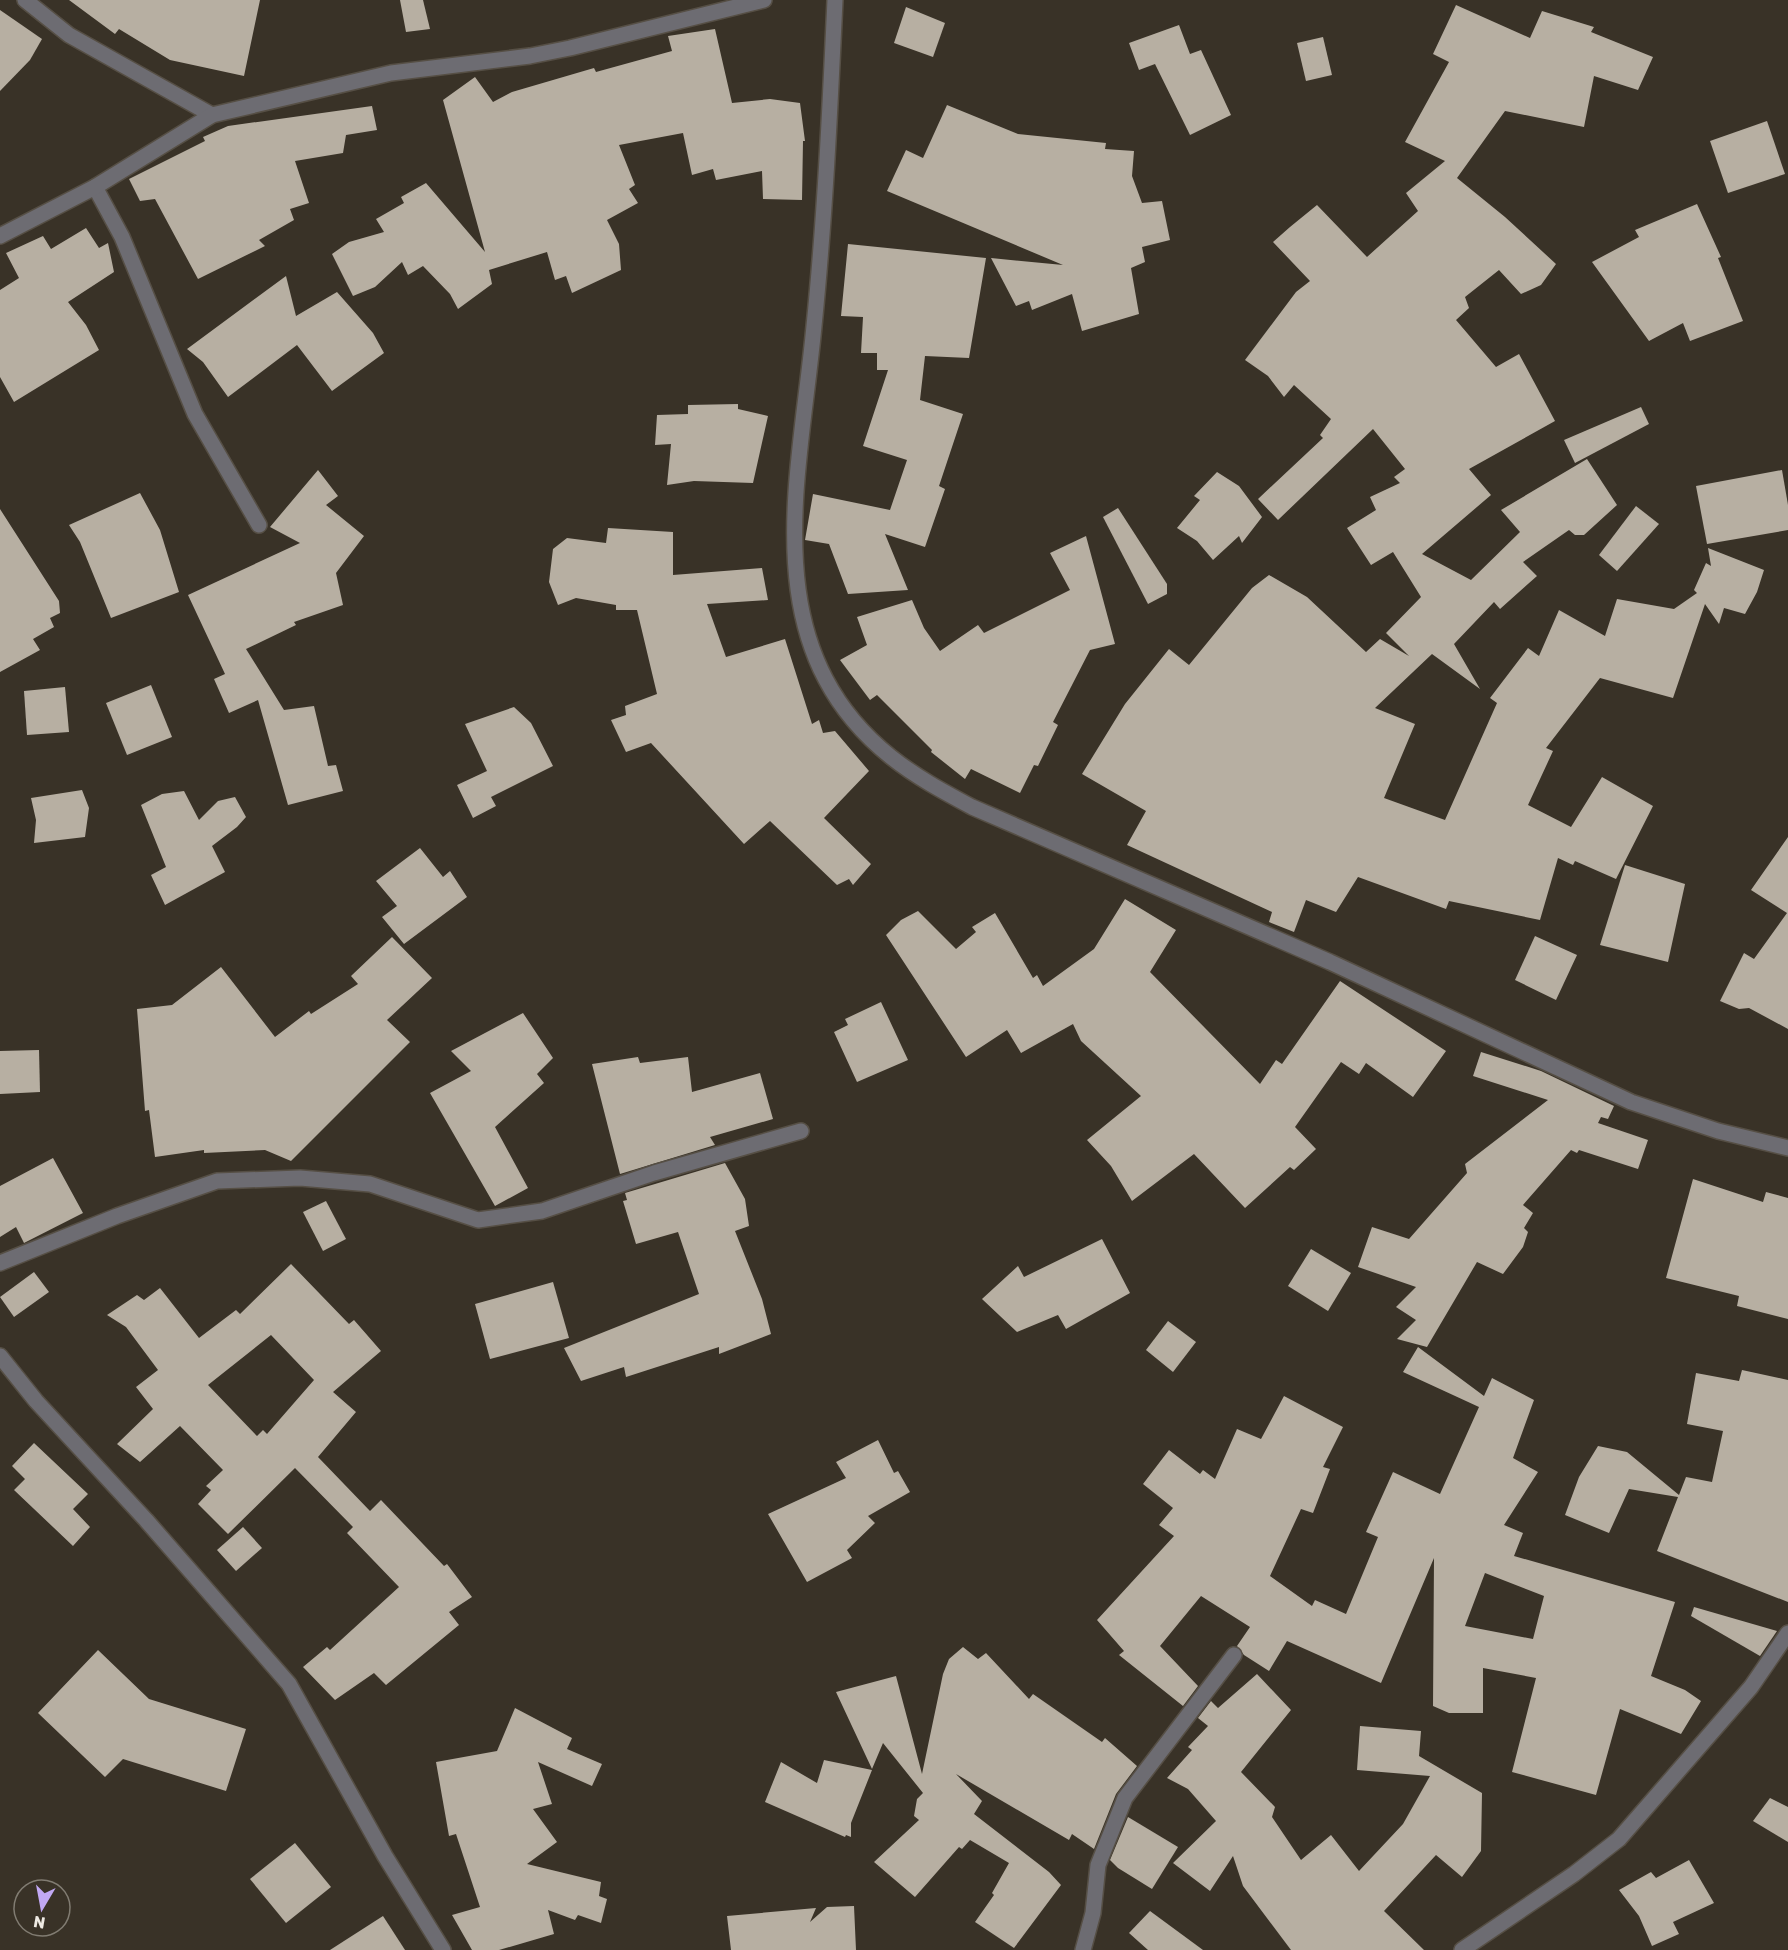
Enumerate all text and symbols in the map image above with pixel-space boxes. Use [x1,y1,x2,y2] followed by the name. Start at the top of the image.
[12,1878,72,1938] north arrow
[32,1912,47,1933] text: N

